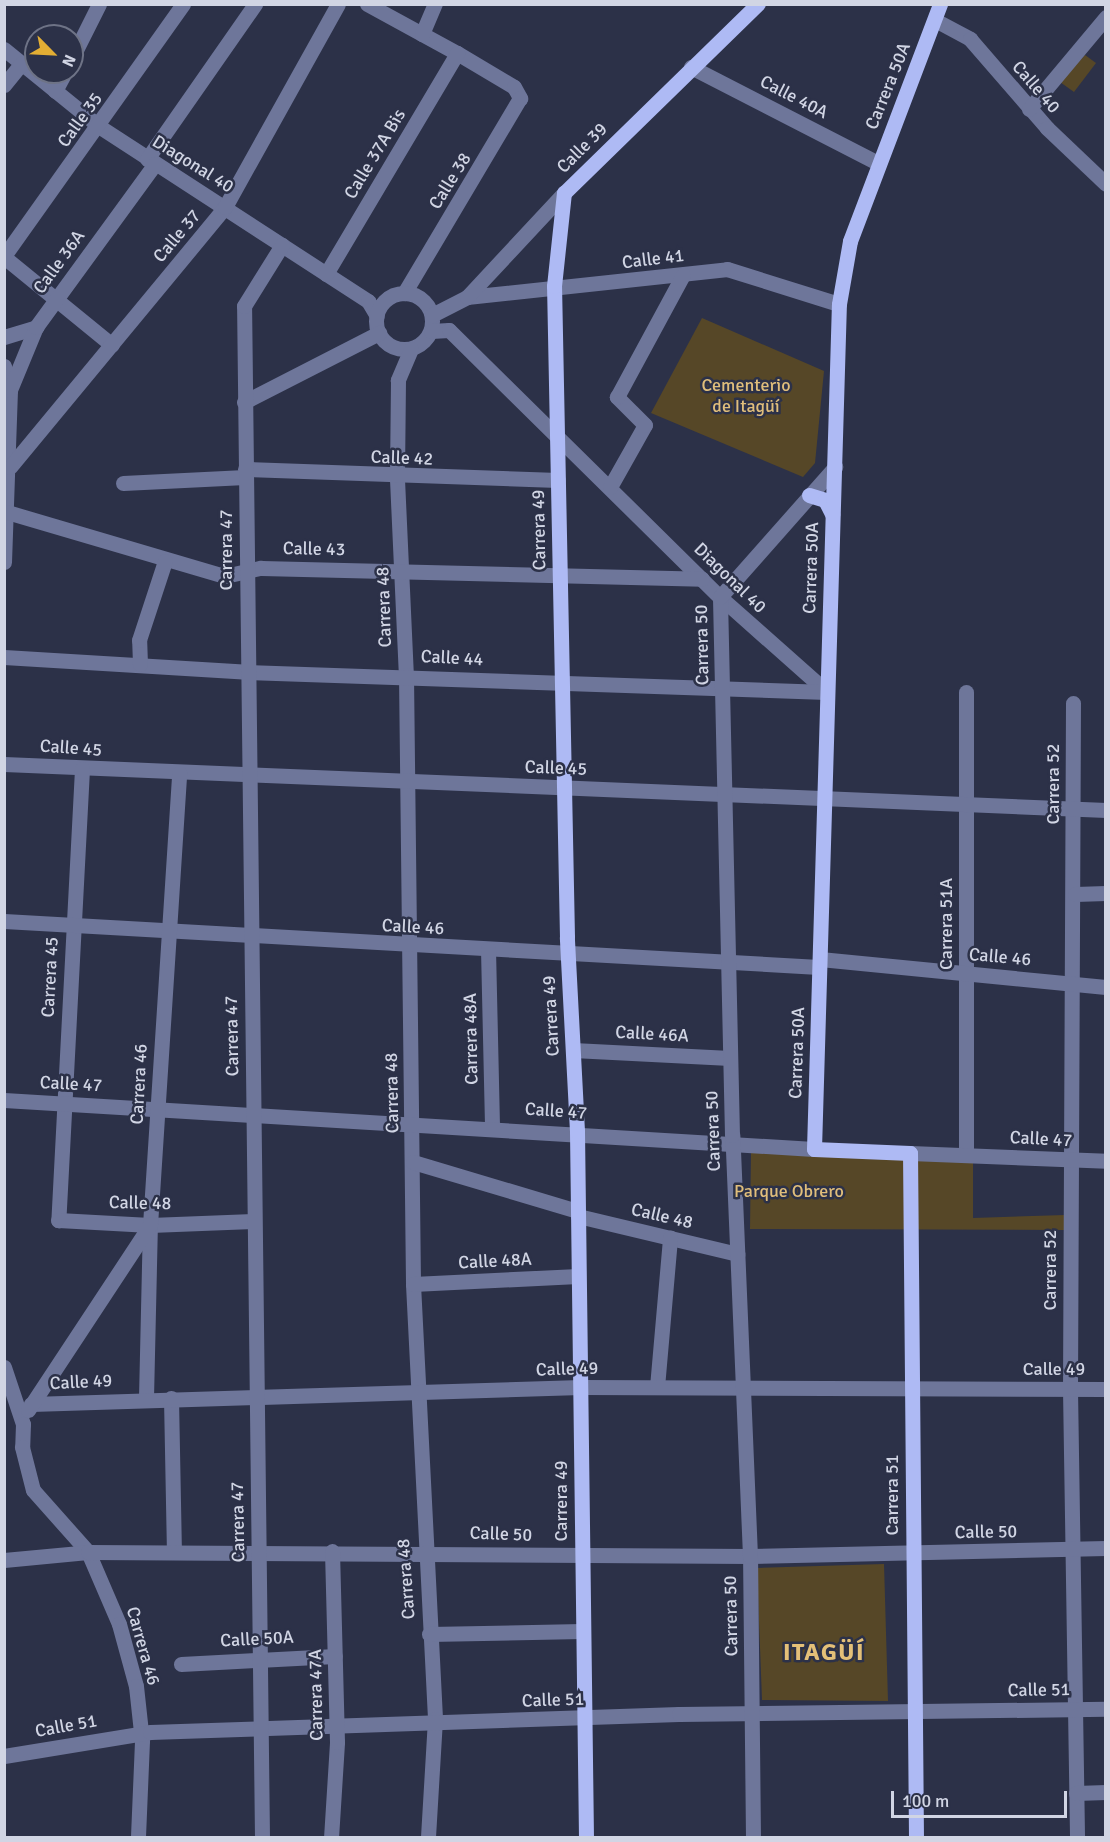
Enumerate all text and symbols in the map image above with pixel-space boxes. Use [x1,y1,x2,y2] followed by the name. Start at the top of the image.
[24,24,84,84] north arrow
[861,39,915,133] street label: Carrera 50A
[57,51,80,70] text: N
[1007,56,1065,118] street label: Calle 40
[756,71,832,123] street label: Calle 40A
[53,88,107,152] street label: Calle 35
[340,105,410,203] street label: Calle 37A Bis
[552,118,612,178] street label: Calle 39
[148,130,238,198] street label: Diagonal 40
[424,149,476,213] street label: Calle 38
[149,205,205,267] street label: Calle 37
[29,226,89,298] street label: Calle 36A
[621,244,685,274] street label: Calle 41
[701,375,791,418] park label: Cementerio de Itagüí
[370,446,434,470] street label: Calle 42
[527,489,551,571] street label: Carrera 49
[215,510,237,590] street label: Carrera 47
[799,522,823,614] street label: Carrera 50A
[283,538,345,560] street label: Calle 43
[689,538,771,618] street label: Diagonal 40
[372,566,396,648] street label: Carrera 48
[690,604,714,686] street label: Carrera 50
[420,646,484,670] street label: Calle 44
[39,735,103,761] street label: Calle 45
[1042,744,1064,824] street label: Carrera 52
[524,756,588,780] street label: Calle 45
[935,878,957,970] street label: Carrera 51A
[381,915,445,939] street label: Calle 46
[37,936,63,1018] street label: Carrera 45
[968,944,1032,970] street label: Calle 46
[538,975,564,1057] street label: Carrera 49
[459,993,483,1085] street label: Carrera 48A
[220,995,244,1077] street label: Carrera 47
[785,1007,809,1099] street label: Carrera 50A
[615,1021,689,1047] street label: Calle 46A
[126,1043,152,1125] street label: Carrera 46
[380,1052,404,1134] street label: Carrera 48
[39,1072,103,1096] street label: Calle 47
[701,1090,725,1172] street label: Carrera 50
[524,1098,588,1124] street label: Calle 47
[1009,1127,1073,1151] street label: Calle 47
[734,1180,844,1202] park label: Parque Obrero
[109,1192,171,1214] street label: Calle 48
[629,1198,695,1234] street label: Calle 48
[1039,1230,1061,1310] street label: Carrera 52
[458,1248,532,1274] street label: Calle 48A
[535,1357,599,1381] street label: Calle 49
[1023,1358,1085,1380] street label: Calle 49
[49,1370,113,1394] street label: Calle 49
[881,1455,903,1535] street label: Carrera 51
[550,1461,572,1541] street label: Carrera 49
[226,1481,250,1563] street label: Carrera 47
[955,1521,1017,1543] street label: Calle 50
[469,1522,533,1546] street label: Calle 50
[392,1538,420,1620] street label: Carrera 48
[719,1575,743,1657] street label: Carrera 50
[121,1604,165,1688] street label: Carrera 46
[220,1626,294,1652] street label: Calle 50A
[783,1639,865,1667] district label: ITAGÜÍ
[304,1649,328,1741] street label: Carrera 47A
[1008,1679,1070,1701] street label: Calle 51
[521,1688,585,1712] street label: Calle 51
[33,1710,99,1742] street label: Calle 51
[894,1779,1070,1817] scale bar
[902,1790,949,1812] text: 100 m

